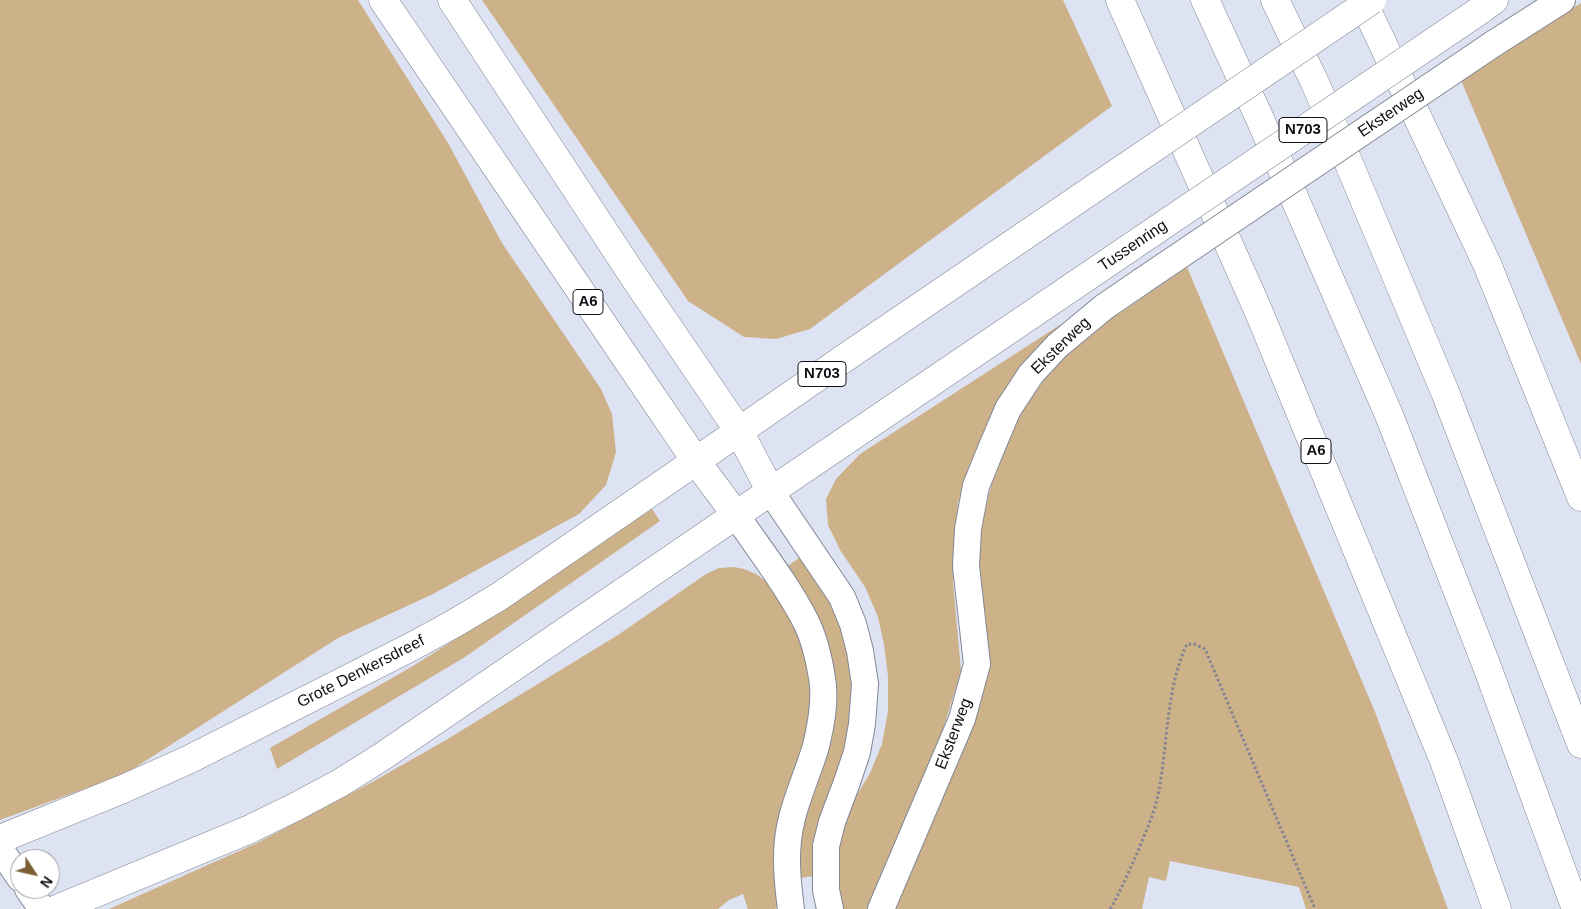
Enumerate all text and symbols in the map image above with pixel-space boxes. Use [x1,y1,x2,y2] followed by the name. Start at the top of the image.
[1355,84,1427,142] street label: Eksterweg
[1279,118,1327,142] road number: N703
[1095,216,1171,276] street label: Tussenring
[573,290,603,314] road number: A6
[1027,313,1095,379] street label: Eksterweg
[798,362,846,386] road number: N703
[1301,438,1331,464] road number: A6
[294,632,428,712] street label: Grote Denkersdreef
[932,696,976,772] street label: Eksterweg
[10,849,60,899] north arrow
[37,873,56,891] text: N

